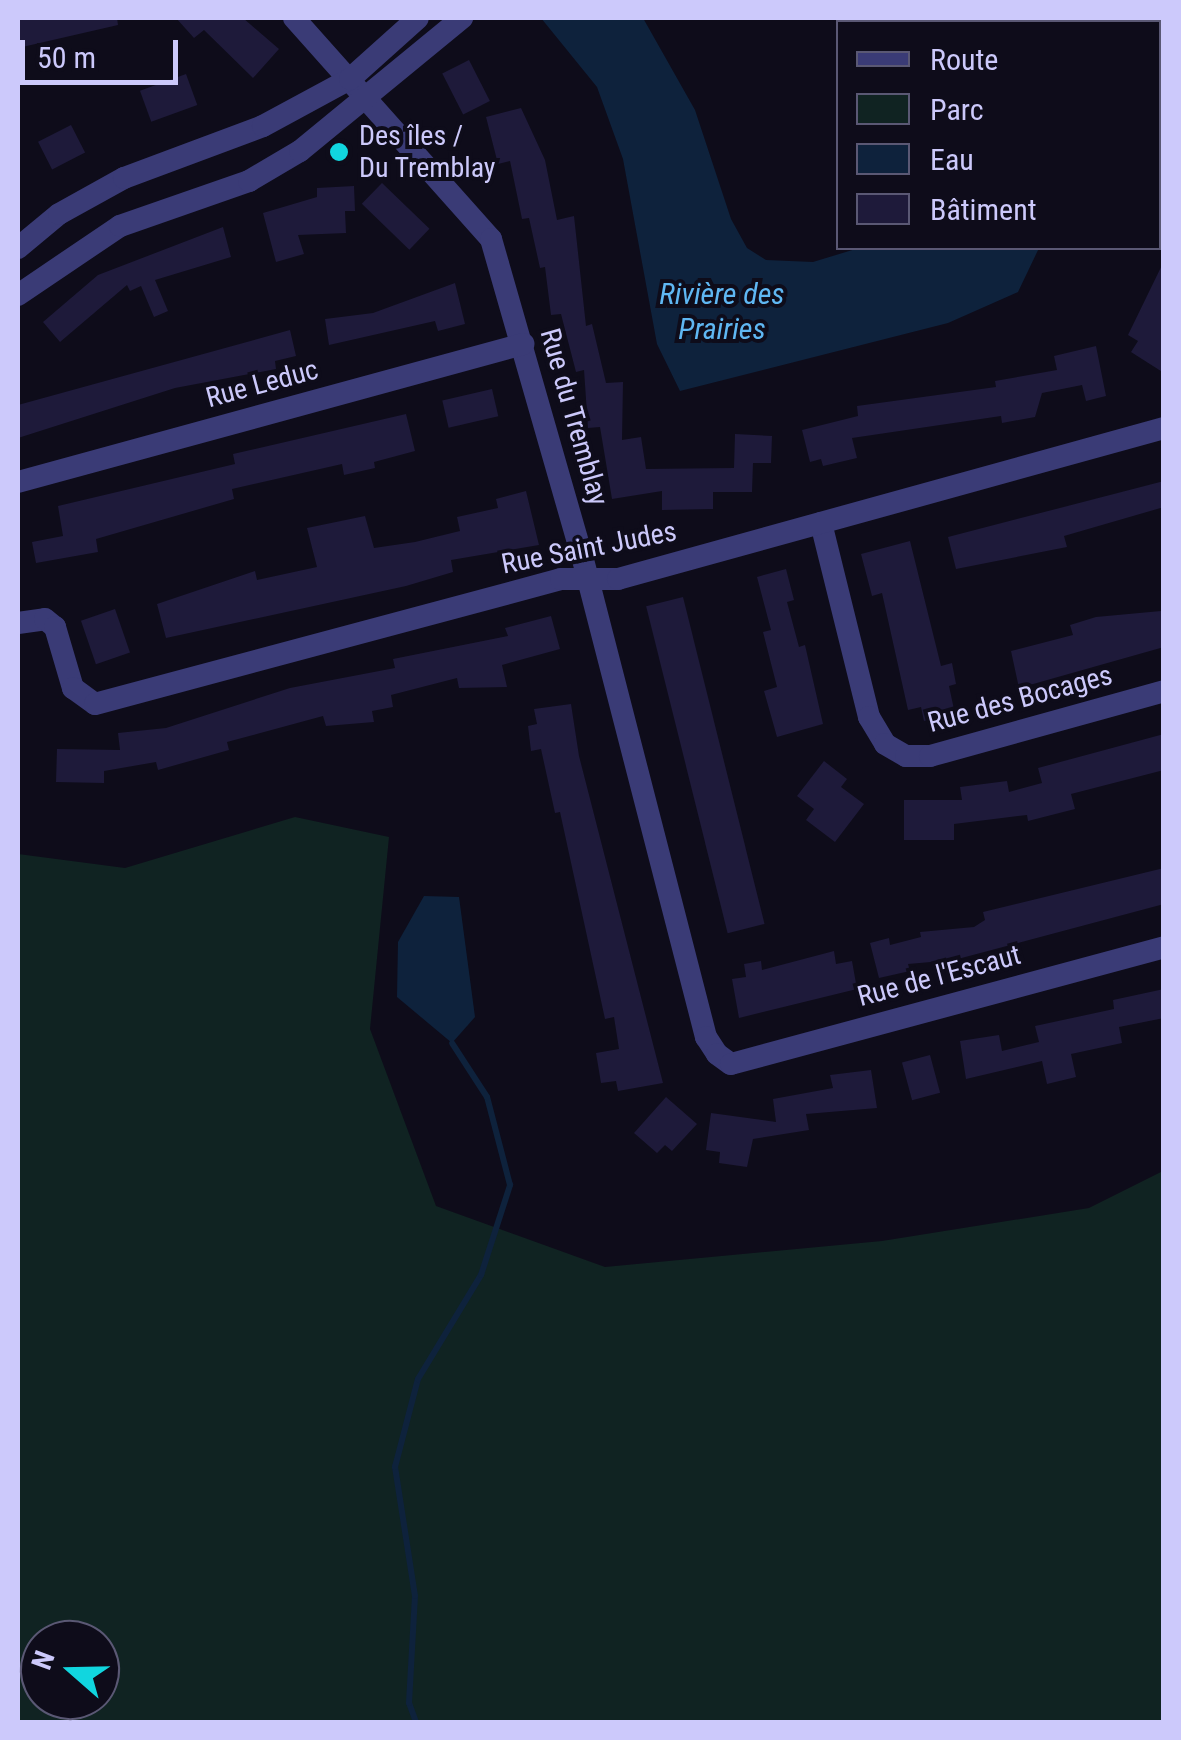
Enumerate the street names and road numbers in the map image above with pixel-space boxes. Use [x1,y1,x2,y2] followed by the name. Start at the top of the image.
[533,324,615,510] street label: Rue du Tremblay
[202,353,322,415] street label: Rue Leduc
[499,515,679,581] street label: Rue Saint Judes
[924,658,1116,740] street label: Rue des Bocages
[854,938,1024,1014] street label: Rue de l'Escaut

